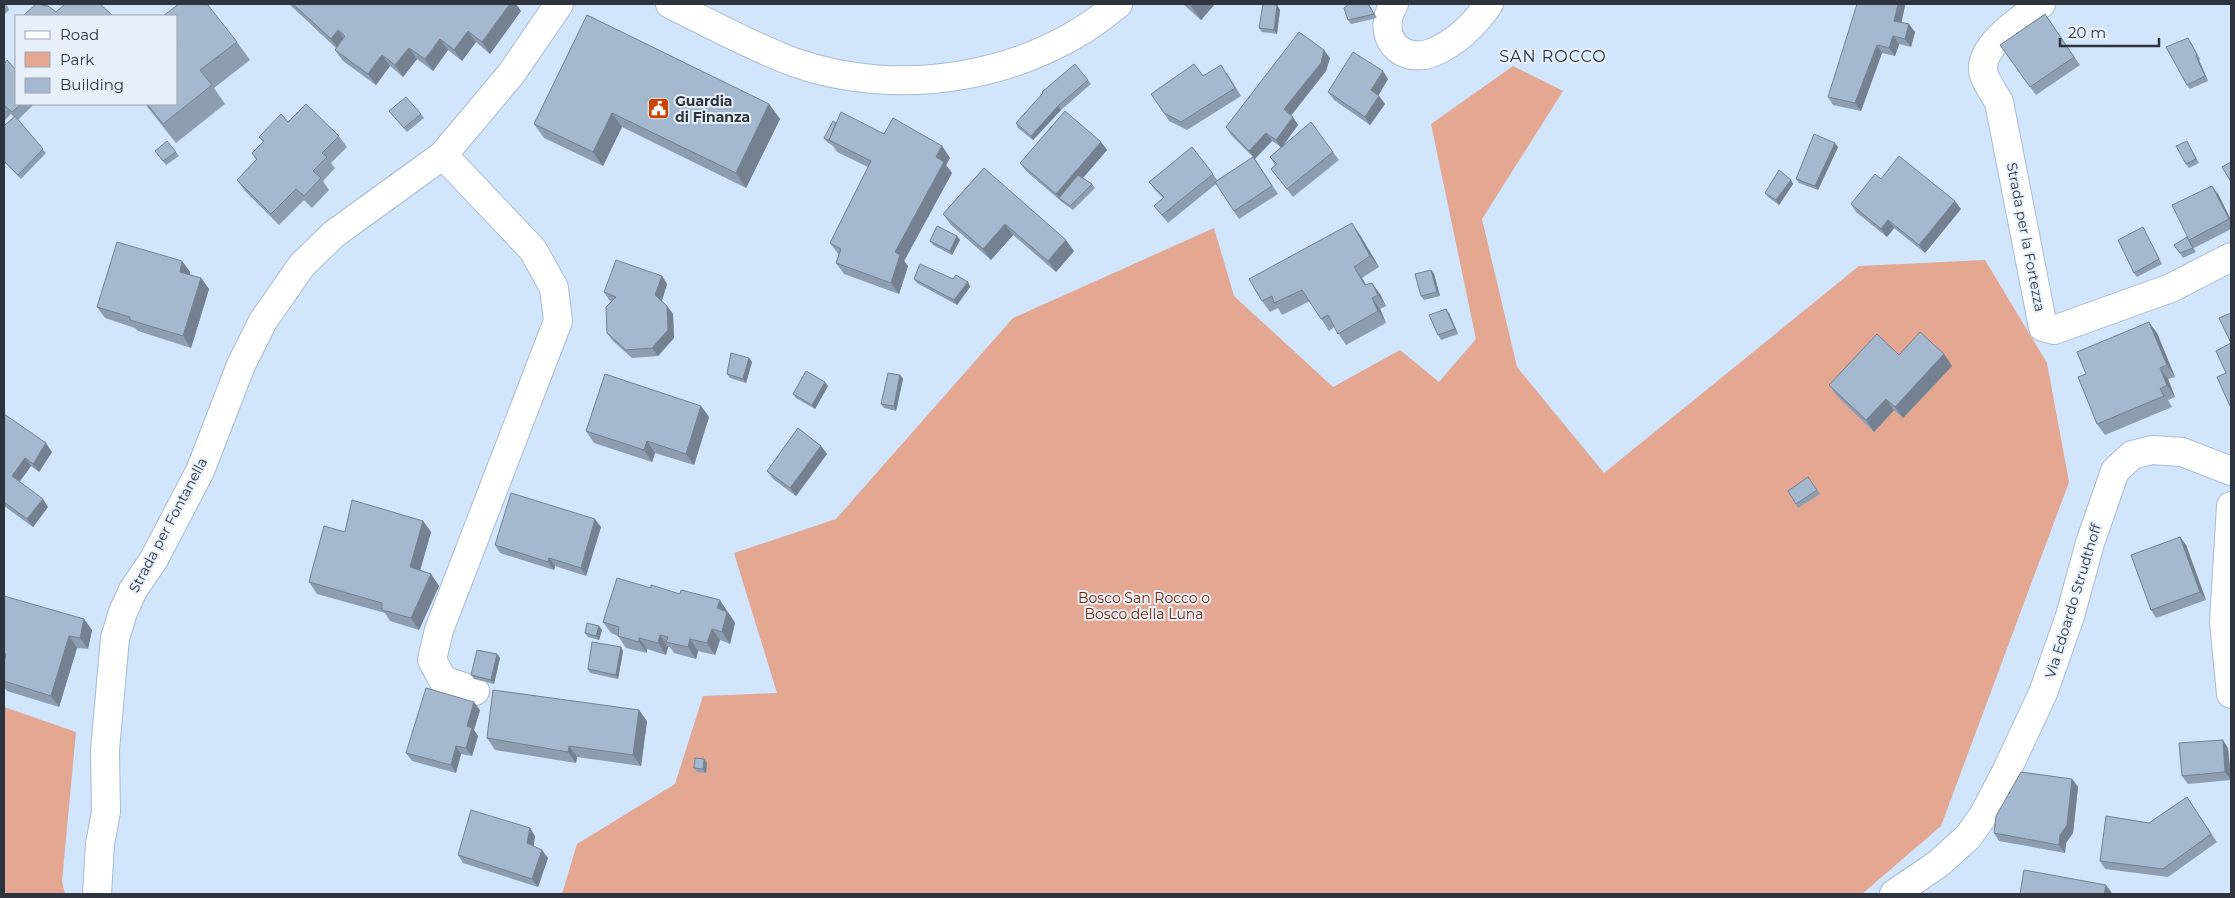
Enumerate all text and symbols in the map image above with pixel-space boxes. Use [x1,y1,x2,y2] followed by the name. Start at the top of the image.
[15,15,178,105] legend
[2060,15,2159,47] scale bar
[2068,23,2106,42] text: 20 m
[60,25,99,44] text: Road
[1499,47,1607,66] district label: SAN ROCCO
[60,50,94,69] text: Park
[60,75,124,94] text: Building
[675,92,750,126] place label: Guardia di Finanza
[647,97,671,121] public building icon: Guardia di Finanza
[2003,161,2049,313] street label: Strada per la Fortezza
[125,454,211,596] street label: Strada per Fontanella
[2041,520,2105,680] street label: Via Edoardo Strudthoff
[1078,589,1210,623] park label: Bosco San Rocco o Bosco della Luna

